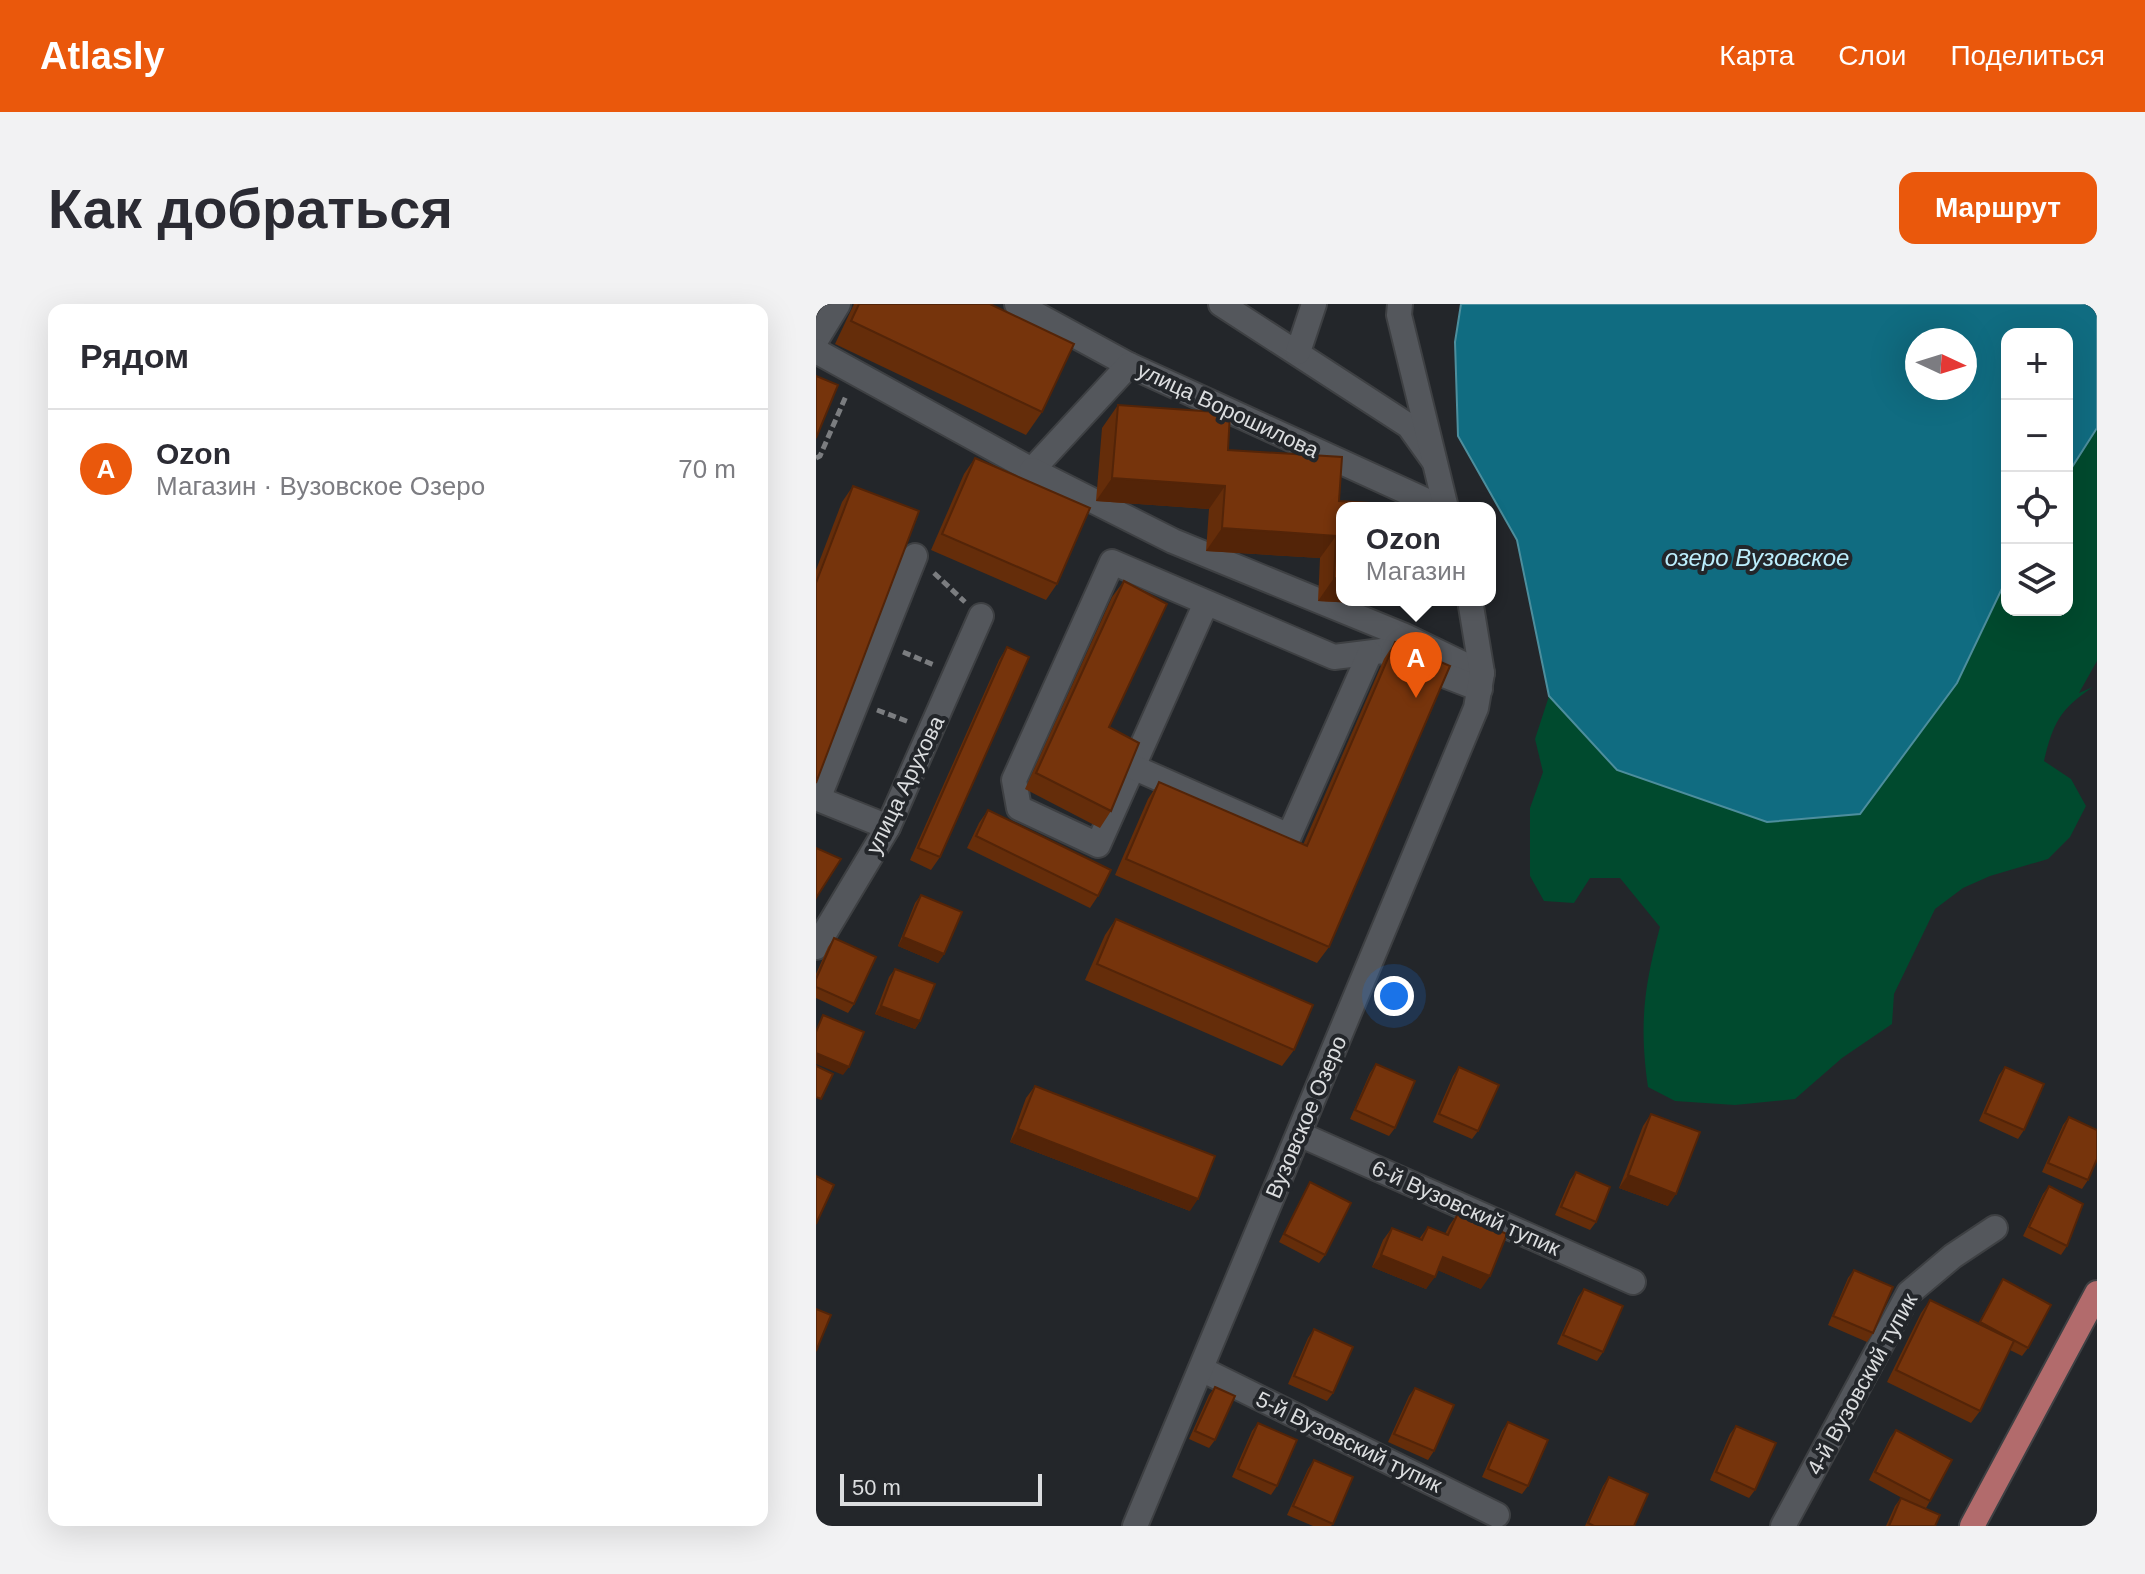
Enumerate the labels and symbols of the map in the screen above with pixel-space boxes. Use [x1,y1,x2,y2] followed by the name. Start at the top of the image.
[1905,328,1977,400] north arrow
[1133,357,1323,463] street label: улица Ворошилова
[1665,544,1849,571] water label: озеро Вузовское
[1390,632,1442,698] pin: A
[861,711,950,858] street label: улица Арухова
[1374,976,1414,1016] your location
[1260,1032,1352,1202] street label: Вузовское Озеро
[1368,1155,1564,1261] street label: 6-й Вузовский тупик
[1802,1289,1922,1479] street label: 4-й Вузовский тупик
[1252,1386,1446,1498] street label: 5-й Вузовский тупик
[840,1470,1042,1506] scale bar

